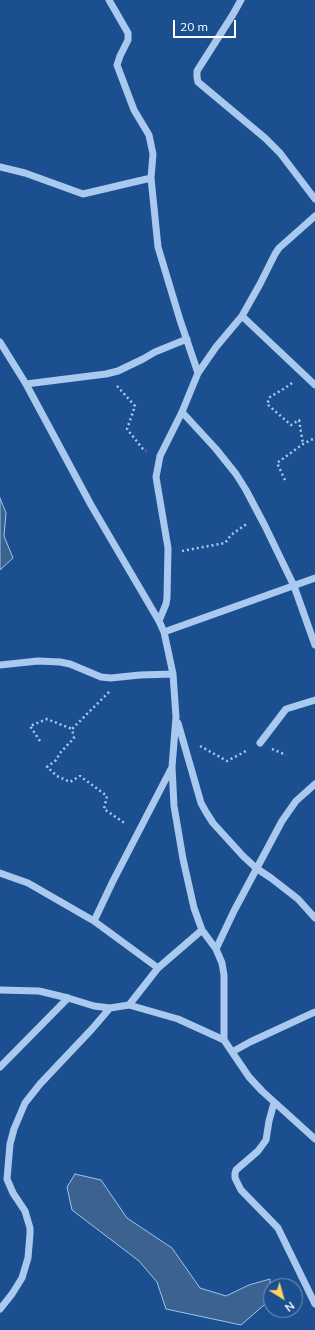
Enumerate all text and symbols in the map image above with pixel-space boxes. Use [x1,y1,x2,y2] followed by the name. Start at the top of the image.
[175,12,238,38] scale bar
[180,19,208,34] text: 20 m
[263,1278,303,1318] north arrow
[282,1299,297,1315] text: N

